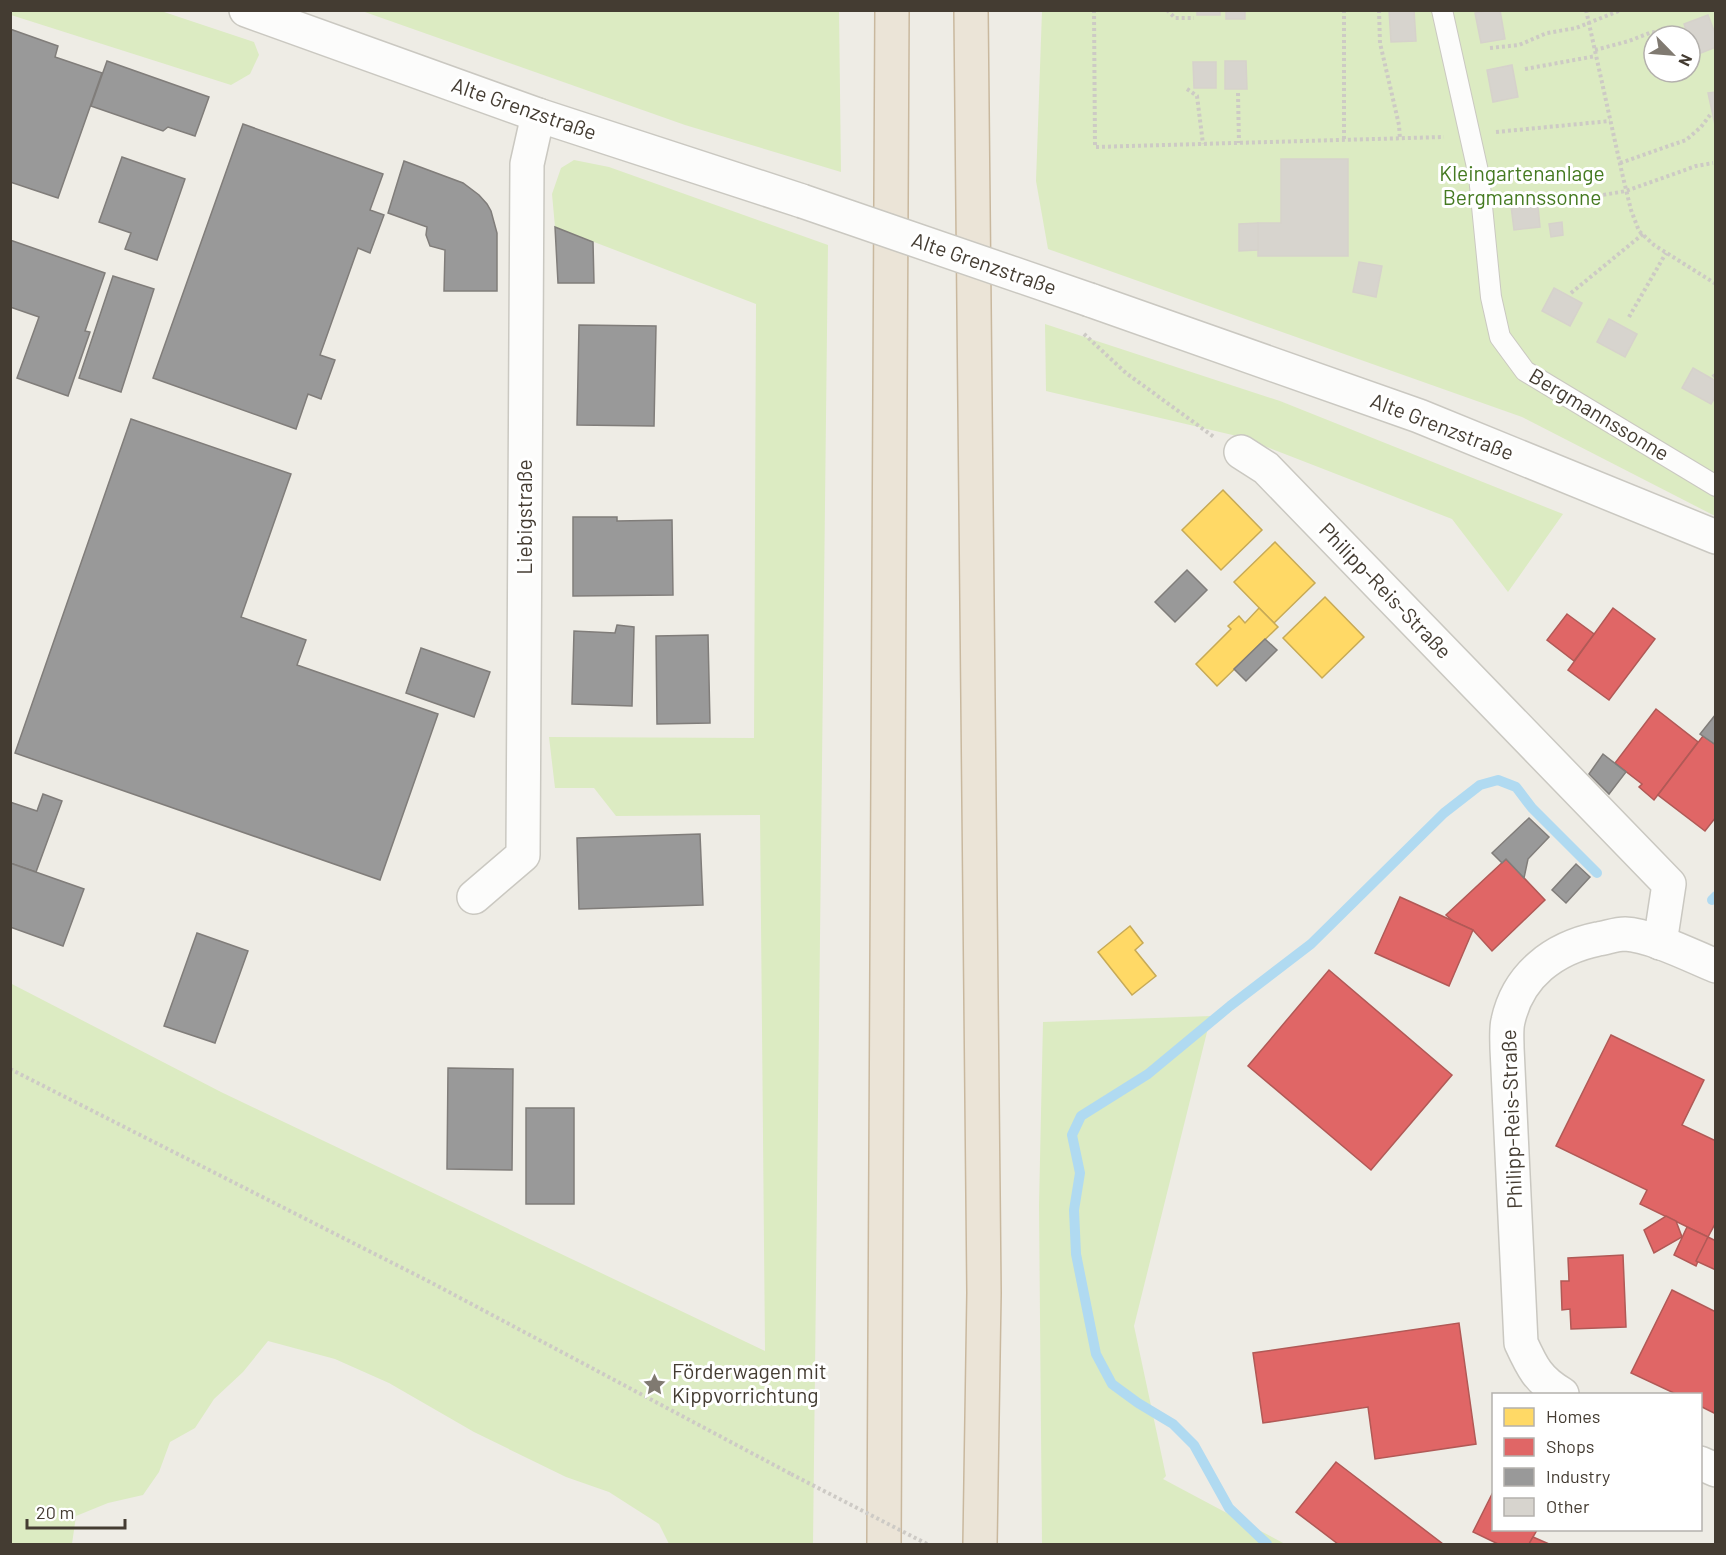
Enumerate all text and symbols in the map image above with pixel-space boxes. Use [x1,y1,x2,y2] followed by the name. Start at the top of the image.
[1642,24,1702,84] north arrow
[1675,52,1697,69] text: N
[449,71,600,144] street label: Alte Grenzstraße
[1439,160,1605,209] park label: Kleingartenanlage Bergmannssonne
[909,226,1060,299] street label: Alte Grenzstraße
[1525,362,1674,465] street label: Bergmannssonne
[1367,387,1518,464] street label: Alte Grenzstraße
[511,459,536,575] street label: Liebigstraße
[1315,517,1457,663] street label: Philipp-Reis-Straße
[1495,1029,1526,1209] street label: Philipp-Reis-Straße
[672,1358,827,1407] place label: Förderwagen mit Kippvorrichtung
[641,1371,667,1397] place icon: Förderwagen mit Kippvorrichtung
[1492,1393,1702,1531] legend
[1546,1405,1600,1427] text: Homes
[1546,1435,1595,1457] text: Shops
[1546,1465,1610,1487] text: Industry
[27,1492,124,1530] scale bar
[1546,1495,1590,1517] text: Other
[36,1501,74,1523] text: 20 m

